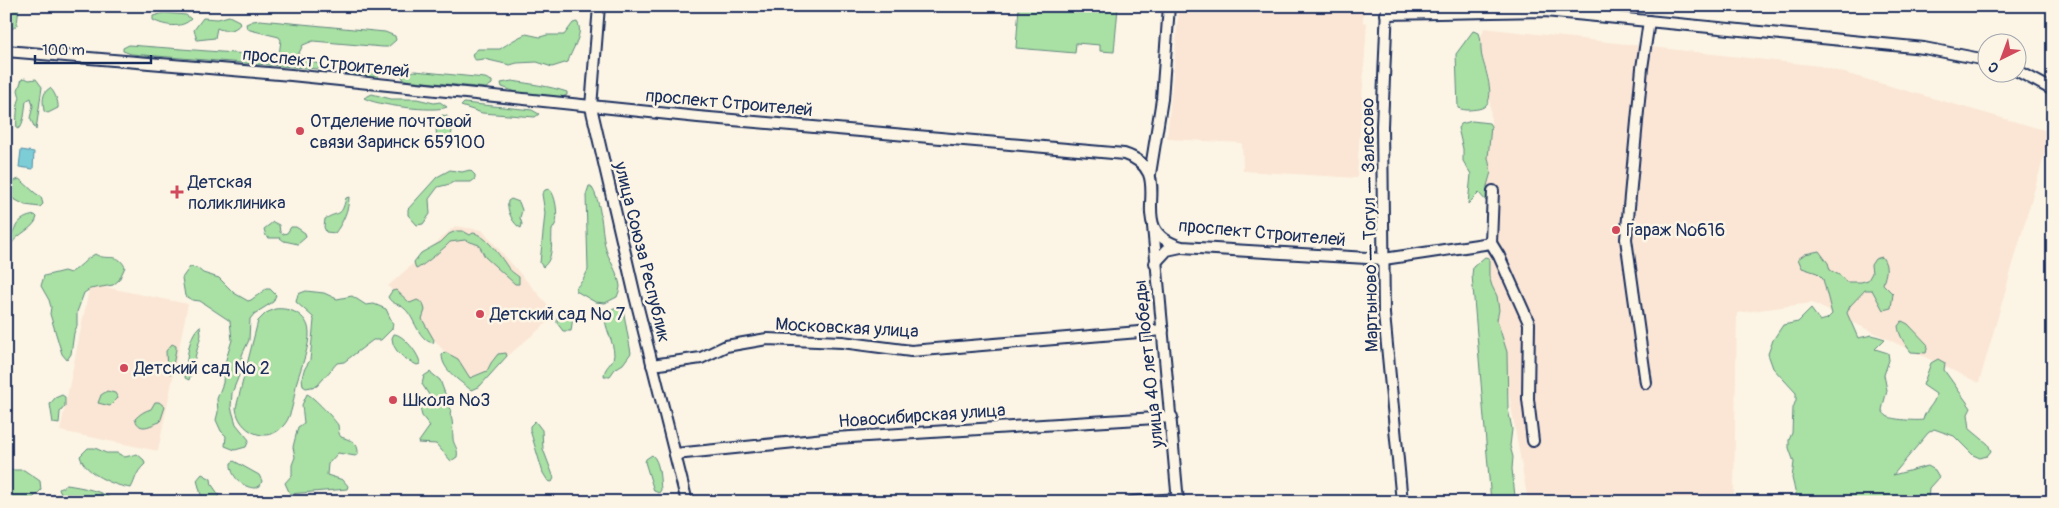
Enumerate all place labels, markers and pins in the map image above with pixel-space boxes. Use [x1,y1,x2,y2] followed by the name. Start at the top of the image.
[310,110,485,154] place label: Отделение почтовой связи Заринск 659100
[294,125,306,137] marker: Отделение почтовой связи Заринск 659100
[187,171,286,215] place label: Детская поликлиника
[170,185,184,199] marker: Детская поликлиника
[1626,219,1725,242] place label: Гараж №616
[1610,224,1622,236] marker: Гараж №616
[489,303,626,326] place label: Детский сад № 7
[474,308,486,320] marker: Детский сад № 7
[133,357,270,380] place label: Детский сад № 2
[118,362,130,374] marker: Детский сад № 2
[403,389,490,412] place label: Школа №3
[387,394,399,406] marker: Школа №3

